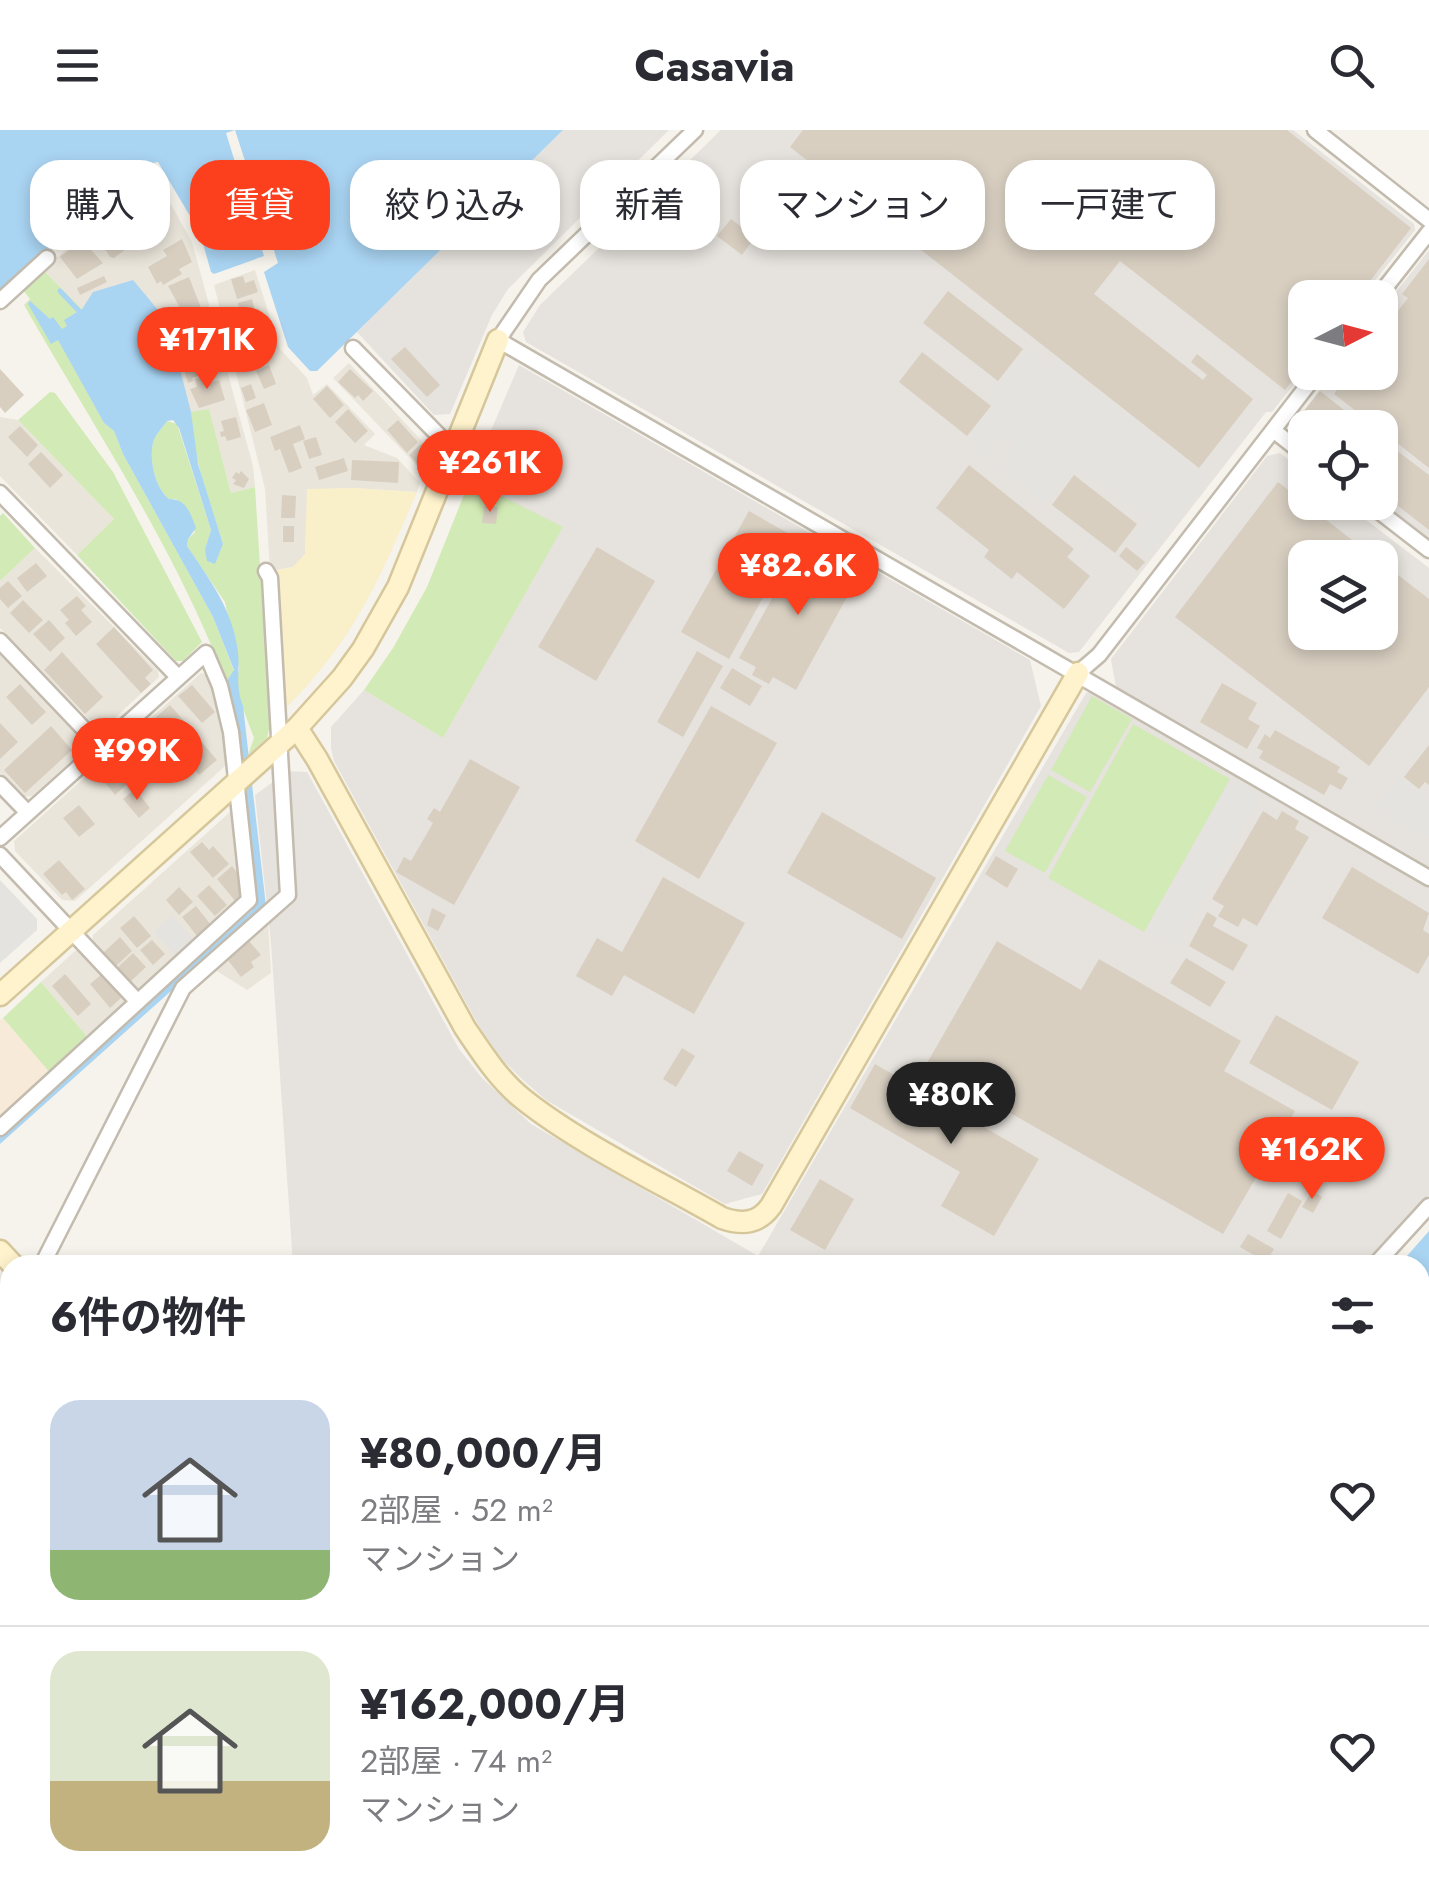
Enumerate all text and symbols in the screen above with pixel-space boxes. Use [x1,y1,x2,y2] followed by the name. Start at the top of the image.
[634,33,795,98] text: Casavia
[50,38,105,93] icon: menu
[1324,38,1379,93] icon: search
[30,160,170,250] chip: 購入
[190,160,330,250] chip: 賃貸
[350,160,560,250] chip: 絞り込み
[580,160,720,250] chip: 新着
[740,160,985,250] chip: マンション
[1005,160,1215,250] chip: 一戸建て
[1288,280,1398,390] north arrow
[1288,280,1398,650] map controls
[137,307,277,392] pin: ¥171K
[159,316,255,362] text: ¥171K
[1288,410,1398,520] button: locate
[420,430,560,515] pin: ¥261K
[439,439,541,485] text: ¥261K
[717,533,879,618] pin: ¥82.6K
[1288,540,1398,650] button: layers
[740,542,856,588] text: ¥82.6K
[78,718,196,803] pin: ¥99K
[94,727,180,773] text: ¥99K
[892,1062,1010,1147] pin: ¥80K
[908,1071,994,1117] text: ¥80K
[1242,1117,1382,1202] pin: ¥162K
[1261,1126,1363,1172] text: ¥162K
[50,1287,246,1348] text: 6件の物件
[1325,1288,1380,1343] icon: filters
[360,1423,607,1484] text: ¥80,000/月
[130,1440,250,1560] icon: home
[1325,1473,1380,1528] icon: heart
[360,1487,553,1533] text: 2部屋 · 52 m²
[360,1536,520,1582] text: マンション
[360,1674,630,1735] text: ¥162,000/月
[130,1691,250,1811] icon: home
[1325,1724,1380,1779] icon: heart
[360,1738,552,1784] text: 2部屋 · 74 m²
[360,1787,520,1833] text: マンション

